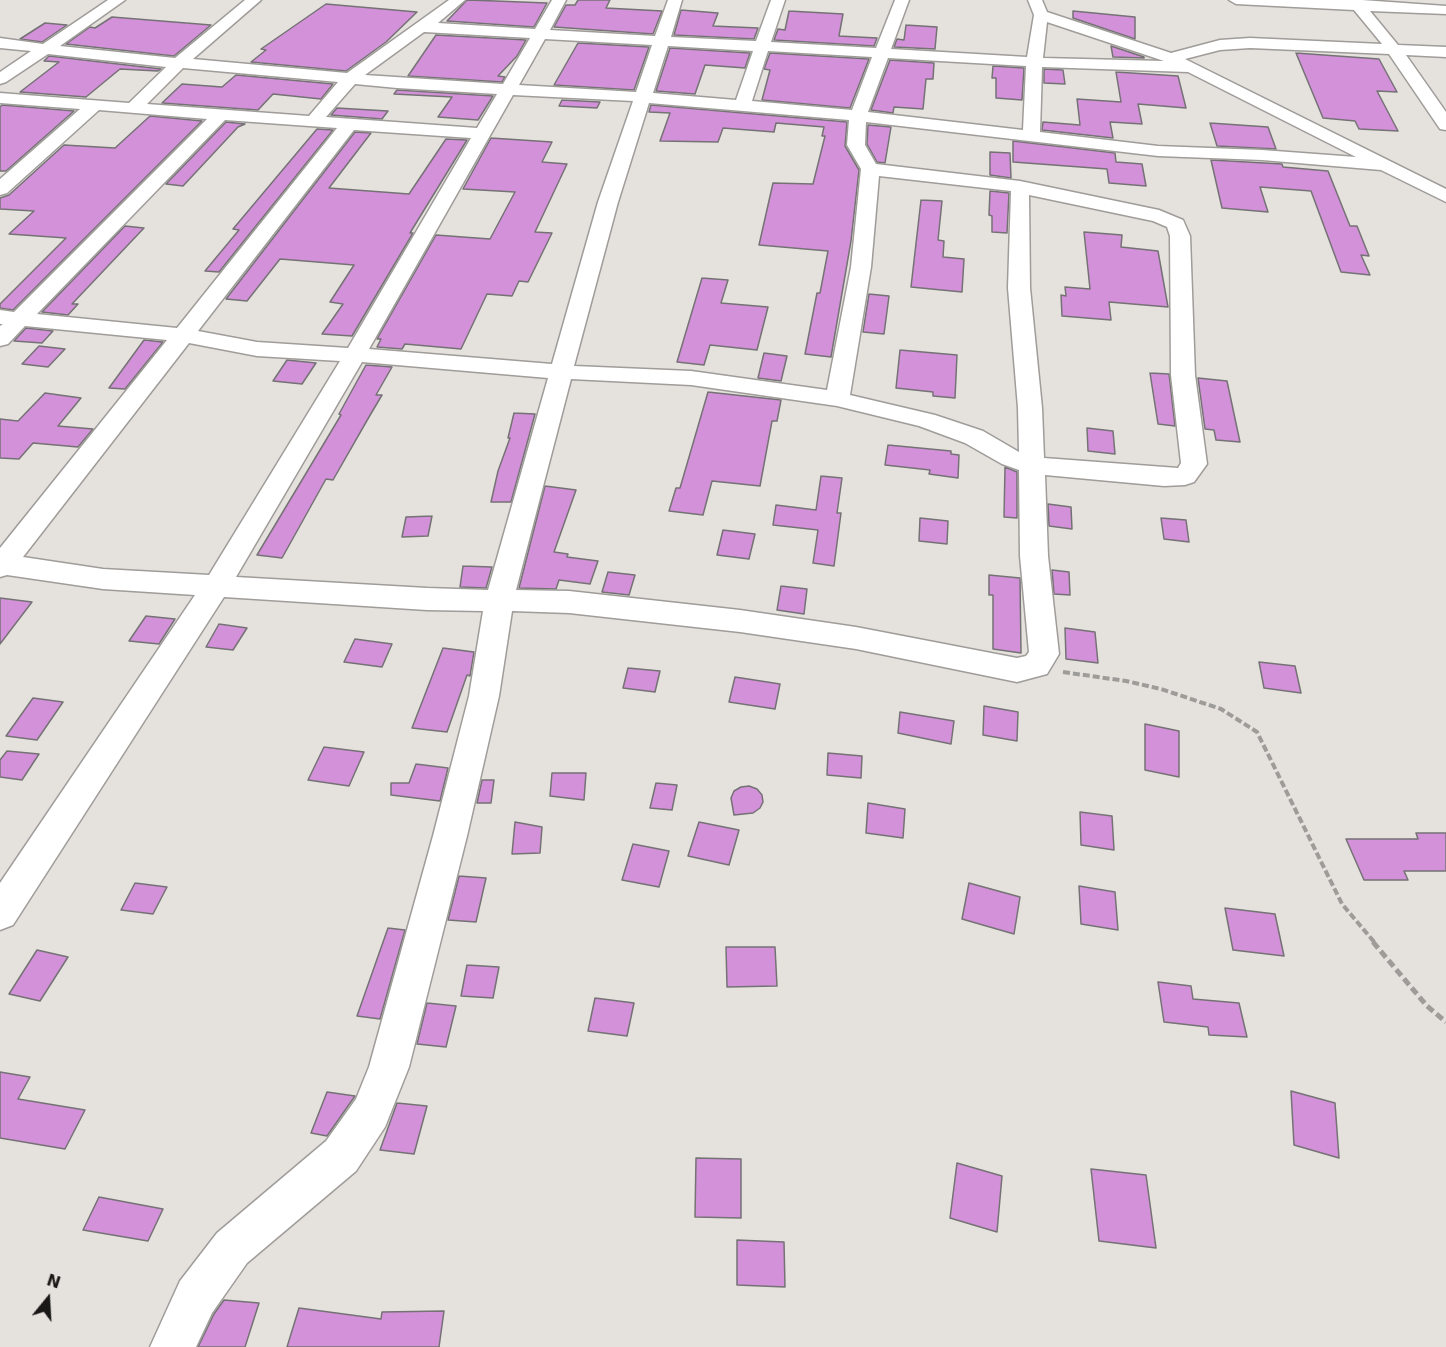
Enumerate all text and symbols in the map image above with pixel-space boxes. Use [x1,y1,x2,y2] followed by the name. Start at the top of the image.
[18,1269,78,1329] north arrow
[44,1270,63,1293] text: N

